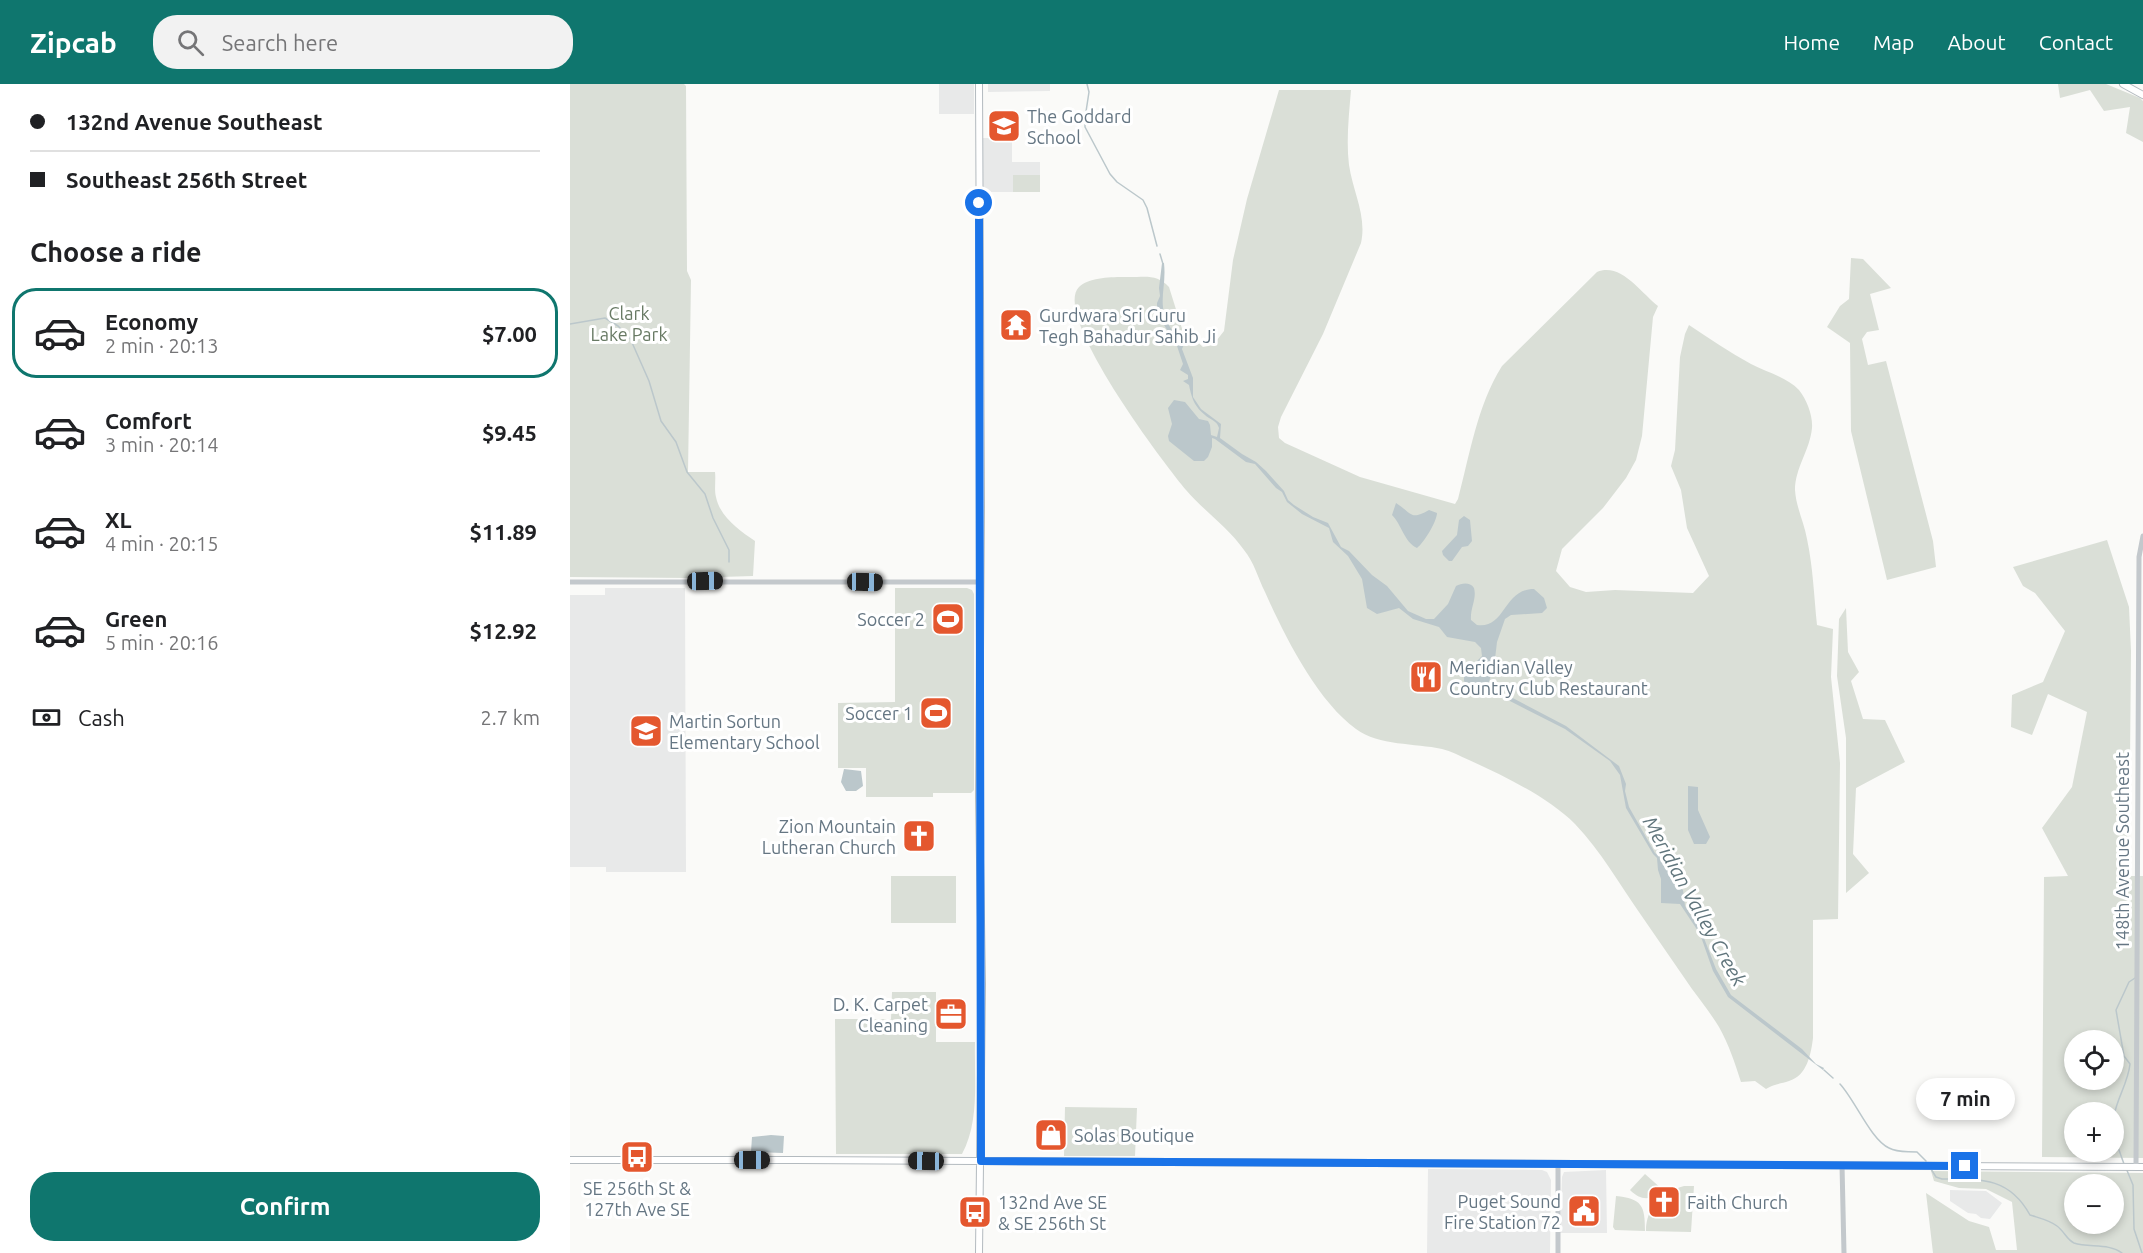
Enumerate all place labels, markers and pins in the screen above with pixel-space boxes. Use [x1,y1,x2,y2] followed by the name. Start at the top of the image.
[1027,106,1131,147] place label: The Goddard School
[986,108,1022,144] school or university icon: The Goddard School
[1039,305,1216,346] place label: Gurdwara Sri Guru Tegh Bahadur Sahib Ji
[998,307,1034,343] temple icon: Gurdwara Sri Guru Tegh Bahadur Sahib Ji
[930,601,966,637] sports icon: Soccer 2
[857,609,925,629] place label: Soccer 2
[1449,657,1648,698] place label: Meridian Valley Country Club Restaurant
[1408,659,1444,695] restaurant icon: Meridian Valley Country Club Restaurant
[918,695,954,731] sports icon: Soccer 1
[845,703,913,723] place label: Soccer 1
[669,711,820,752] place label: Martin Sortun Elementary School
[628,713,664,749] school or university icon: Martin Sortun Elementary School
[762,816,896,857] place label: Zion Mountain Lutheran Church
[901,818,937,854] church icon: Zion Mountain Lutheran Church
[833,994,928,1035] place label: D. K. Carpet Cleaning
[933,996,969,1032] office icon: D. K. Carpet Cleaning
[1033,1117,1069,1153] shop icon: Solas Boutique
[1074,1125,1194,1145] place label: Solas Boutique
[619,1139,655,1175] bus stop icon: SE 256th St & 127th Ave SE
[583,1178,691,1219] place label: SE 256th St & 127th Ave SE
[1646,1184,1682,1220] church icon: Faith Church
[1444,1191,1561,1232] place label: Puget Sound Fire Station 72
[998,1192,1107,1233] place label: 132nd Ave SE & SE 256th St
[1687,1192,1788,1212] place label: Faith Church
[1566,1193,1602,1229] public building icon: Puget Sound Fire Station 72
[957,1194,993,1230] bus stop icon: 132nd Ave SE & SE 256th St

